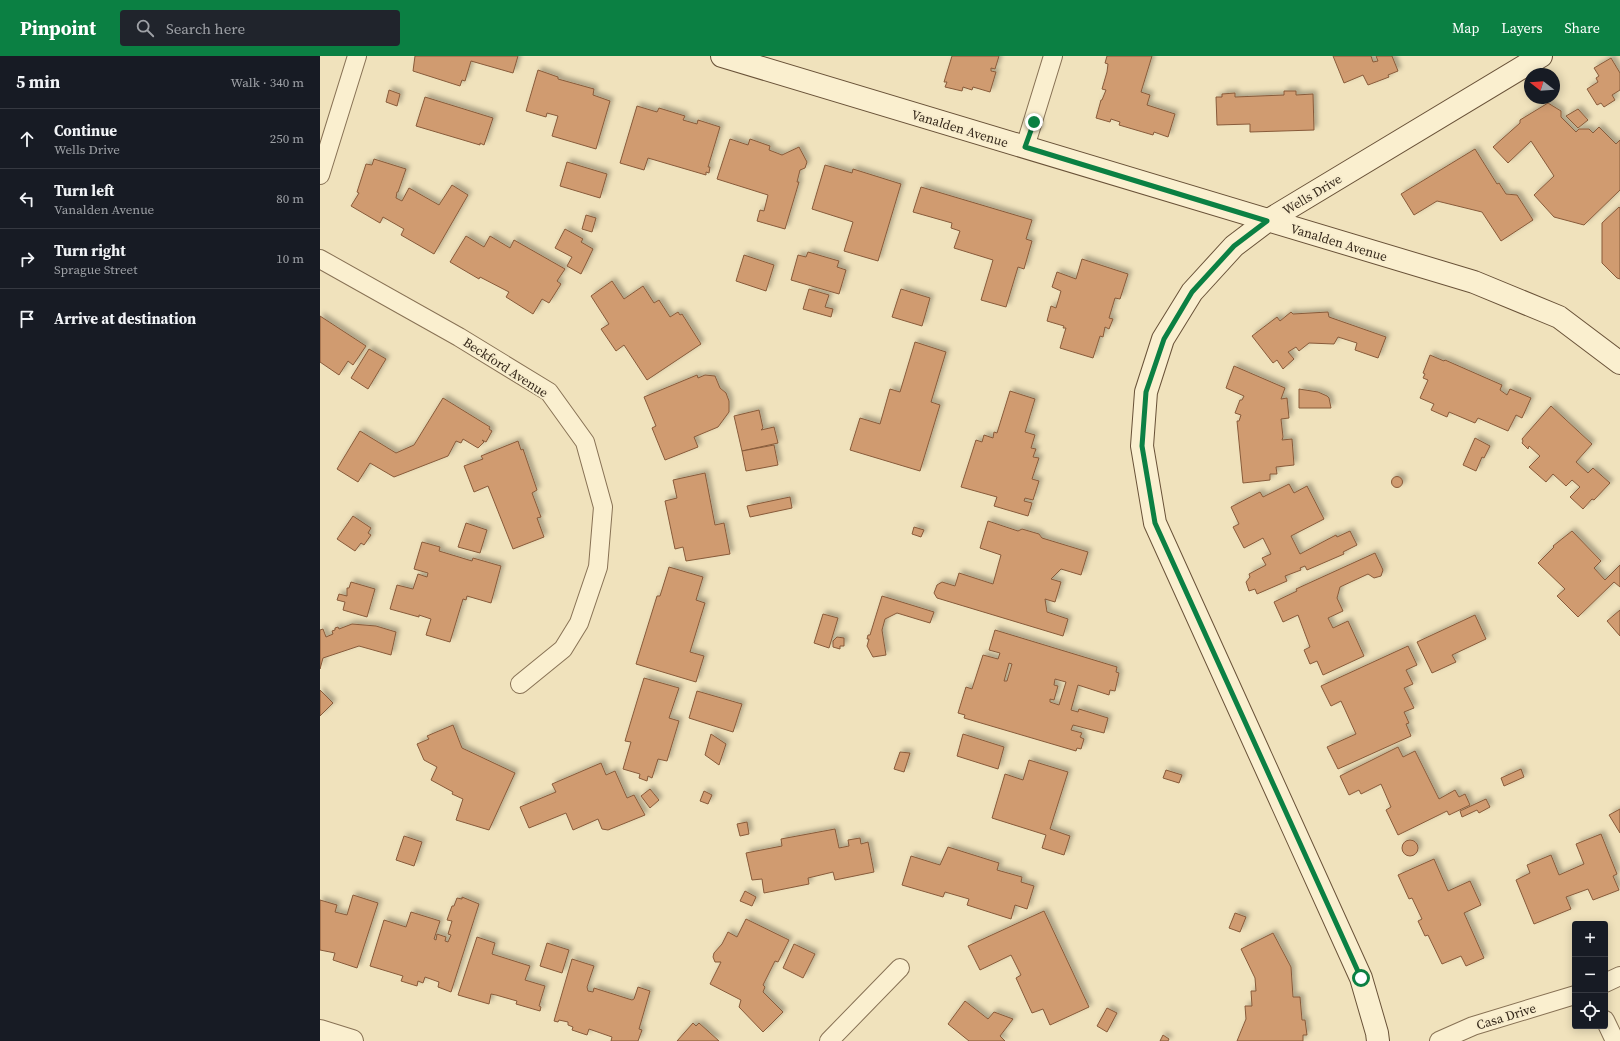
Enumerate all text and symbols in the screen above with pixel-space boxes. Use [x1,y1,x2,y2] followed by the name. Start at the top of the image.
[120,10,400,46] search box
[20,15,96,41] text: Pinpoint
[134,17,156,39] icon: search
[166,18,245,39] text: Search here
[1452,18,1479,38] text: Map
[1501,18,1543,38] text: Layers
[1565,18,1600,38] text: Share
[1524,68,1560,104] north arrow
[16,70,60,94] text: 5 min
[231,74,304,91] text: Walk · 340 m
[909,106,1011,151] street label: Vanalden Avenue
[1025,113,1043,131] route end
[54,120,117,141] text: Continue
[16,128,38,150] icon: ahead
[270,130,304,147] text: 250 m
[54,141,120,158] text: Wells Drive
[1280,170,1345,219] street label: Wells Drive
[54,180,114,201] text: Turn left
[16,188,38,210] icon: left
[276,190,304,207] text: 80 m
[54,201,154,218] text: Vanalden Avenue
[1288,220,1390,265] street label: Vanalden Avenue
[54,240,126,261] text: Turn right
[16,248,38,270] icon: right
[276,250,304,267] text: 10 m
[54,261,137,278] text: Sprague Street
[16,308,38,330] icon: arrive
[54,308,196,329] text: Arrive at destination
[460,334,552,401] street label: Beckford Avenue
[1572,921,1608,1029] map controls
[1572,921,1608,957] button: +
[1572,957,1608,993] button: −
[1352,969,1370,987] route start
[1572,993,1608,1029] button: locate
[1474,999,1538,1034] street label: Casa Drive

